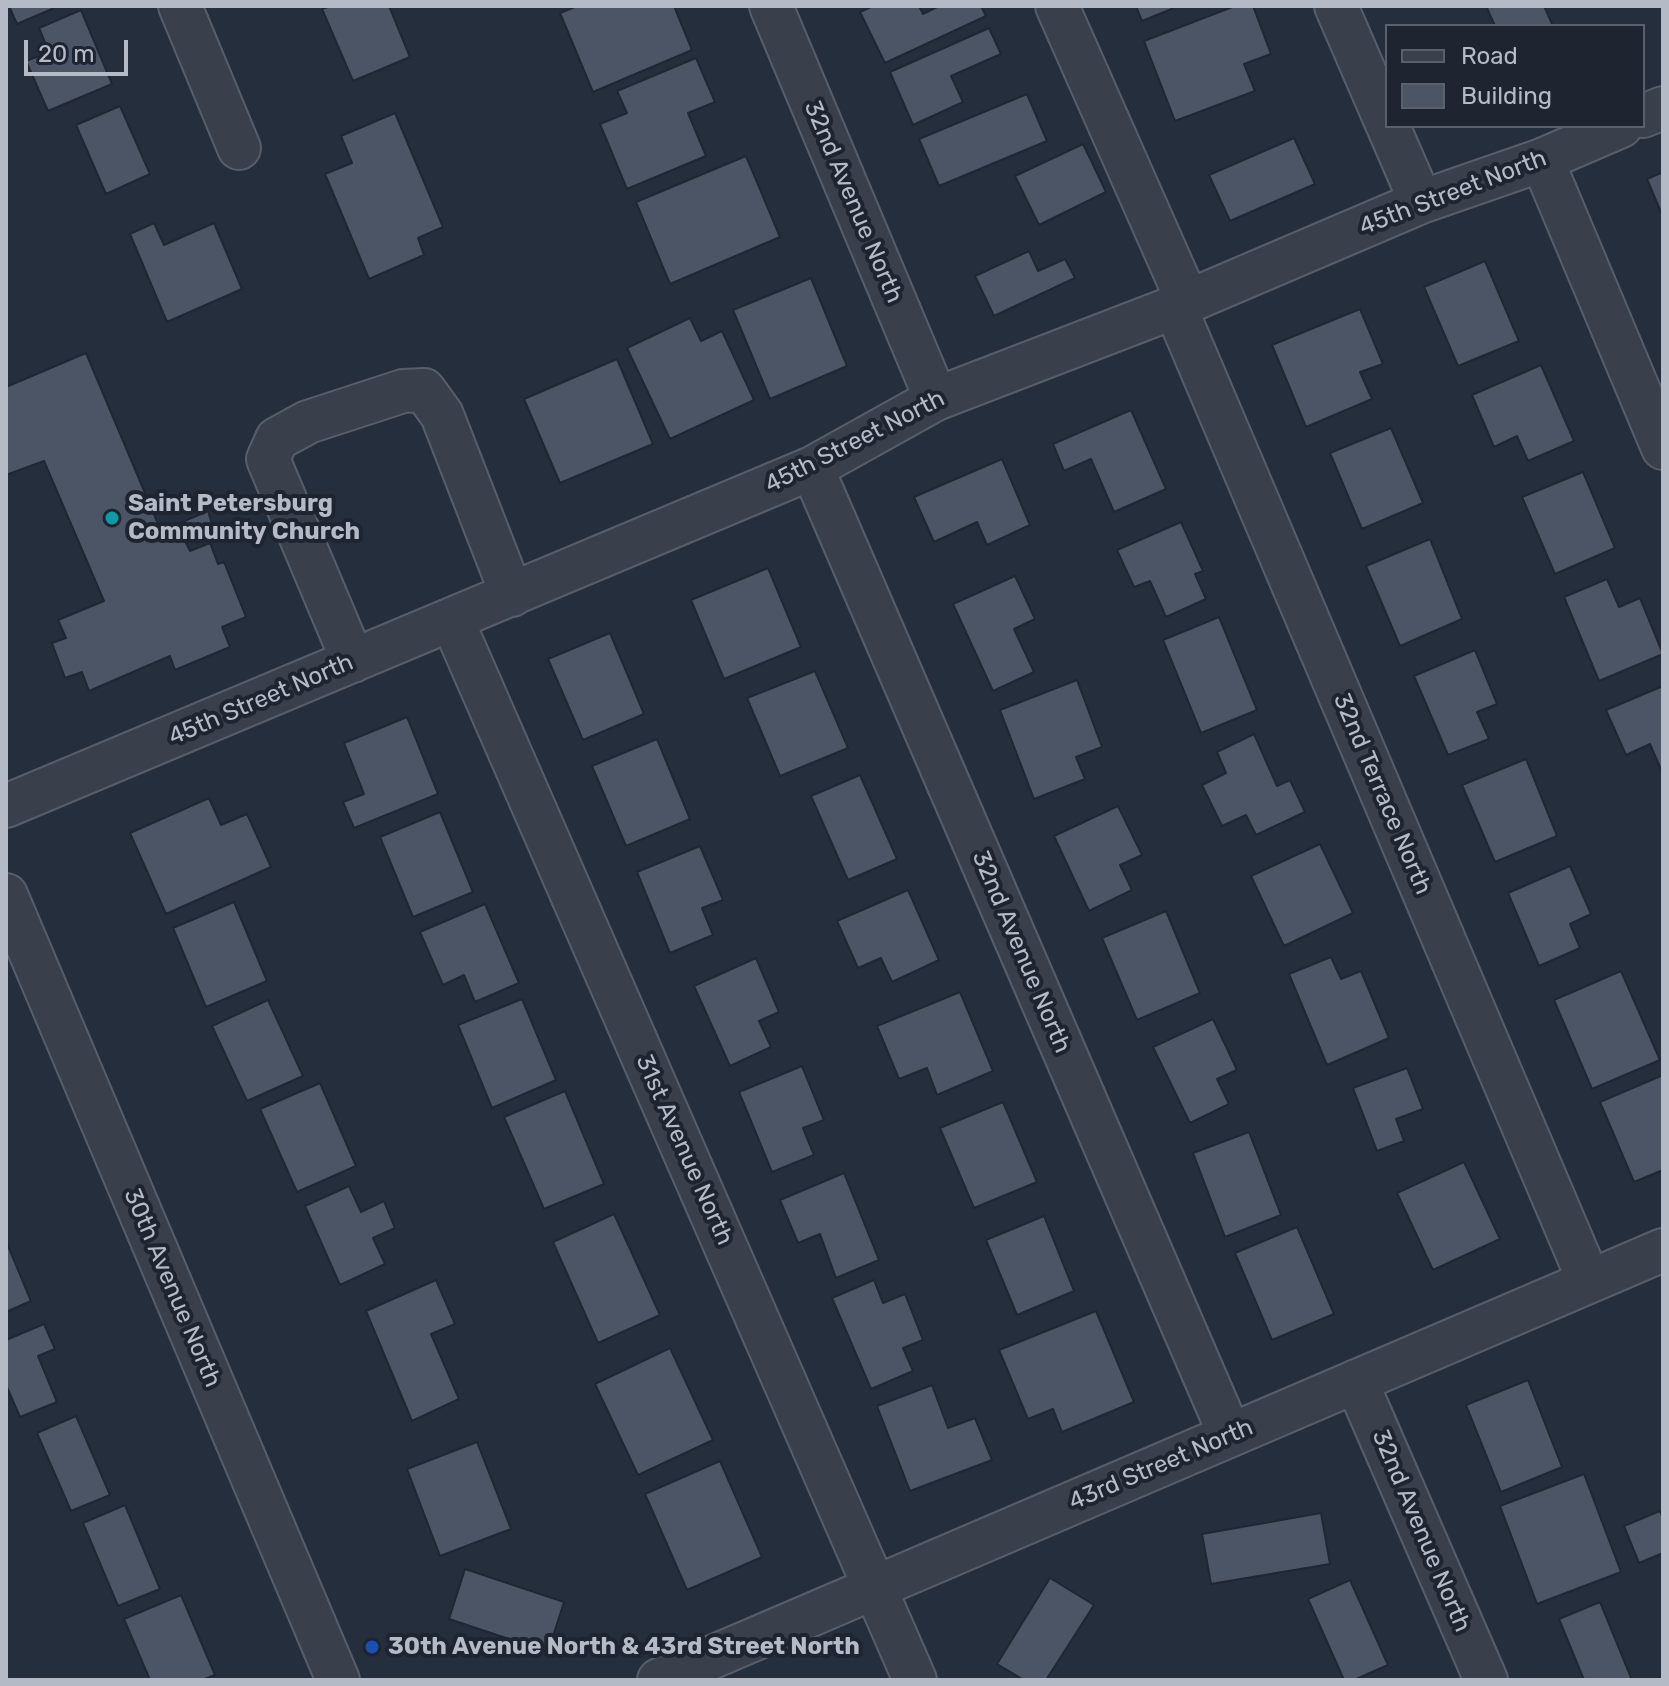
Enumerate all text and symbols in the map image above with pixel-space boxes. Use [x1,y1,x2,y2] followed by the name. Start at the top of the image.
[28,24,132,74] scale bar
[1385,24,1645,128] legend
[38,40,95,68] text: 20 m
[1461,42,1518,70] text: Road
[1461,82,1552,110] text: Building
[797,97,909,307] street label: 32nd Avenue North
[1355,144,1551,242] street label: 45th Street North
[760,384,950,500] street label: 45th Street North
[128,490,360,546] place label: Saint Petersburg Community Church
[103,509,121,527] marker: Saint Petersburg Community Church
[164,648,358,752] street label: 45th Street North
[1327,689,1437,899] street label: 32nd Terrace North
[965,847,1077,1057] street label: 32nd Avenue North
[629,1050,739,1250] street label: 31st Avenue North
[117,1184,227,1392] street label: 30th Avenue North
[1065,1413,1257,1517] street label: 43rd Street North
[1365,1426,1477,1636] street label: 32nd Avenue North
[388,1633,860,1661] place label: 30th Avenue North & 43rd Street North
[363,1638,381,1656] marker: 30th Avenue North & 43rd Street North

